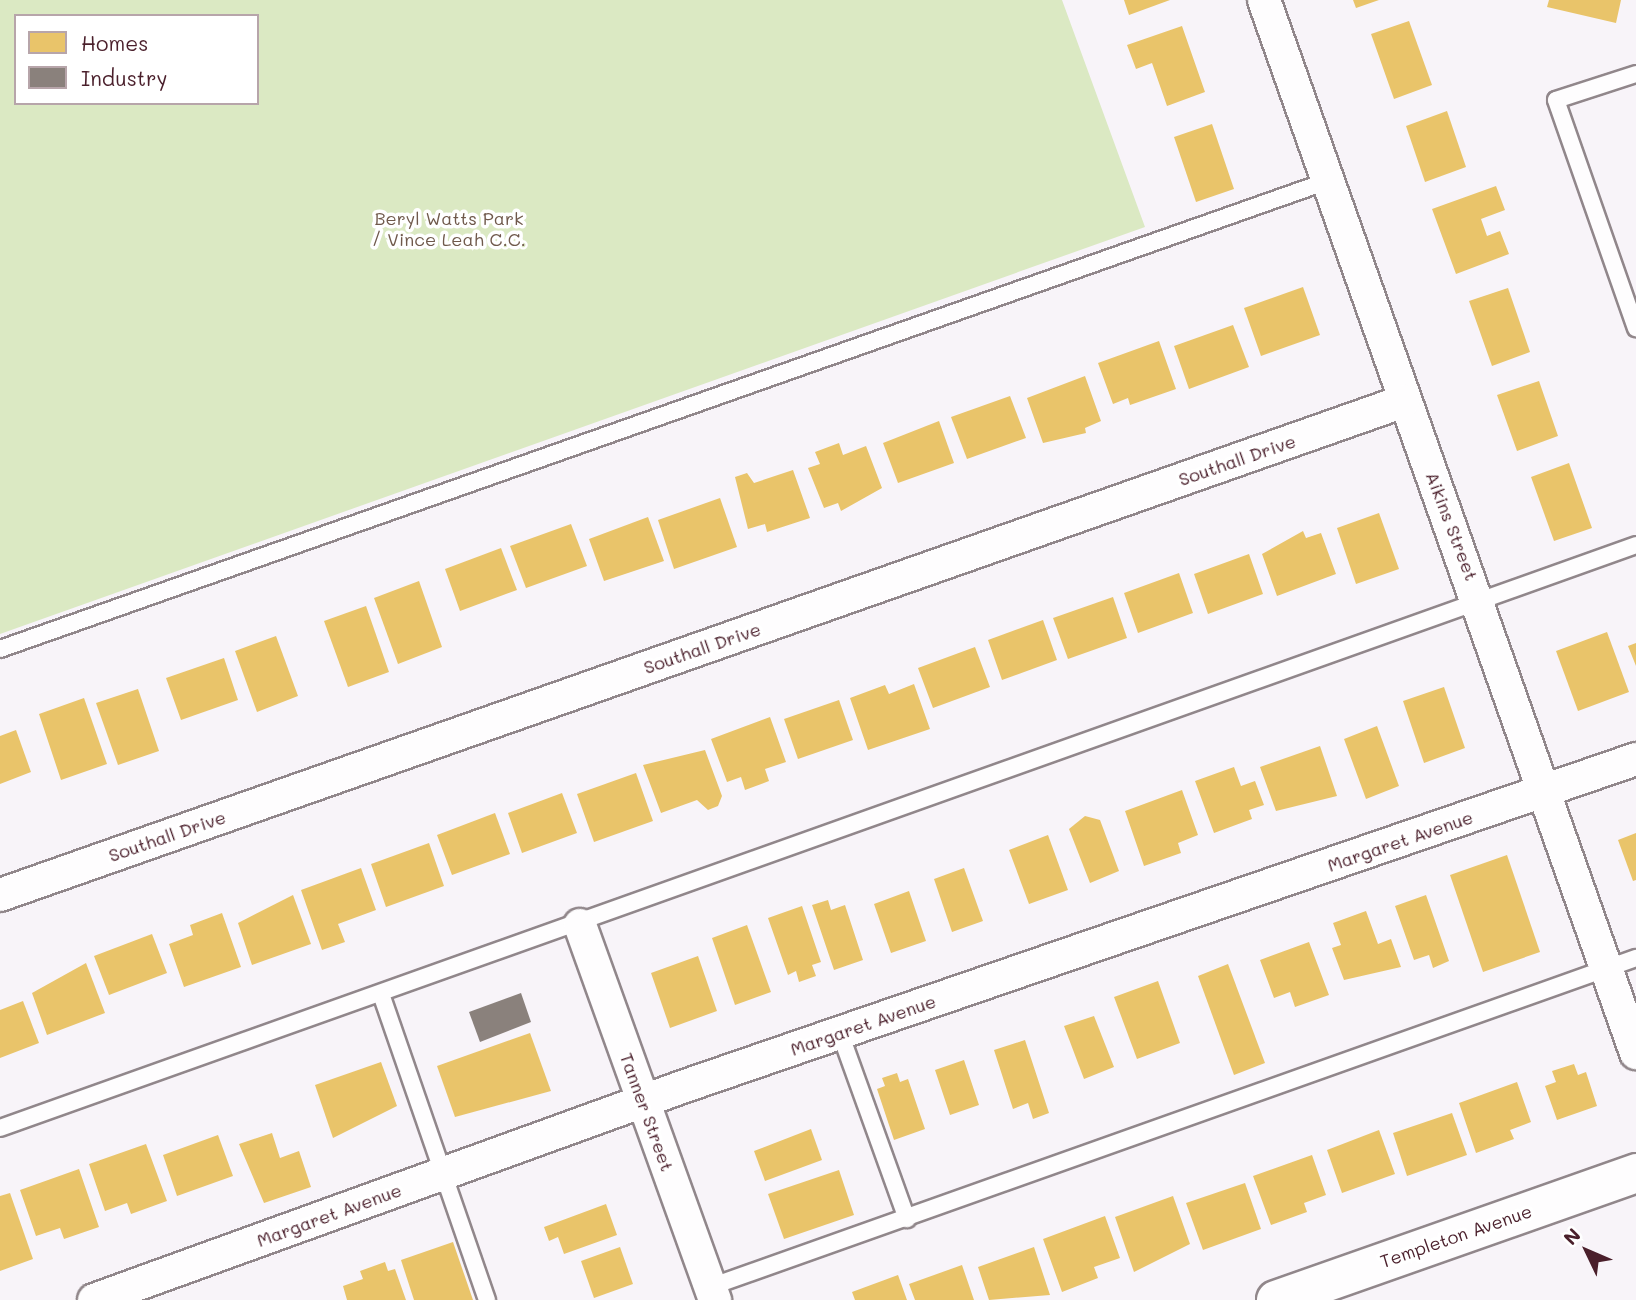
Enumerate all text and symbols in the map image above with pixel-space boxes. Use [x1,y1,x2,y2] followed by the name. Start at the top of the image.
[14,14,259,105] legend
[81,29,148,56] text: Homes
[81,64,168,91] text: Industry
[372,208,526,250] park label: Beryl Watts Park / Vince Leah C.C.
[1176,430,1298,490] street label: Southall Drive
[1421,469,1483,583] street label: Aikins Street
[641,618,763,678] street label: Southall Drive
[106,806,228,866] street label: Southall Drive
[1324,806,1476,876] street label: Margaret Avenue
[787,990,939,1060] street label: Margaret Avenue
[616,1050,678,1174] street label: Tanner Street
[254,1179,404,1251] street label: Margaret Avenue
[1377,1200,1535,1272] street label: Templeton Avenue
[1552,1216,1622,1286] north arrow
[1558,1222,1586,1250] text: N

